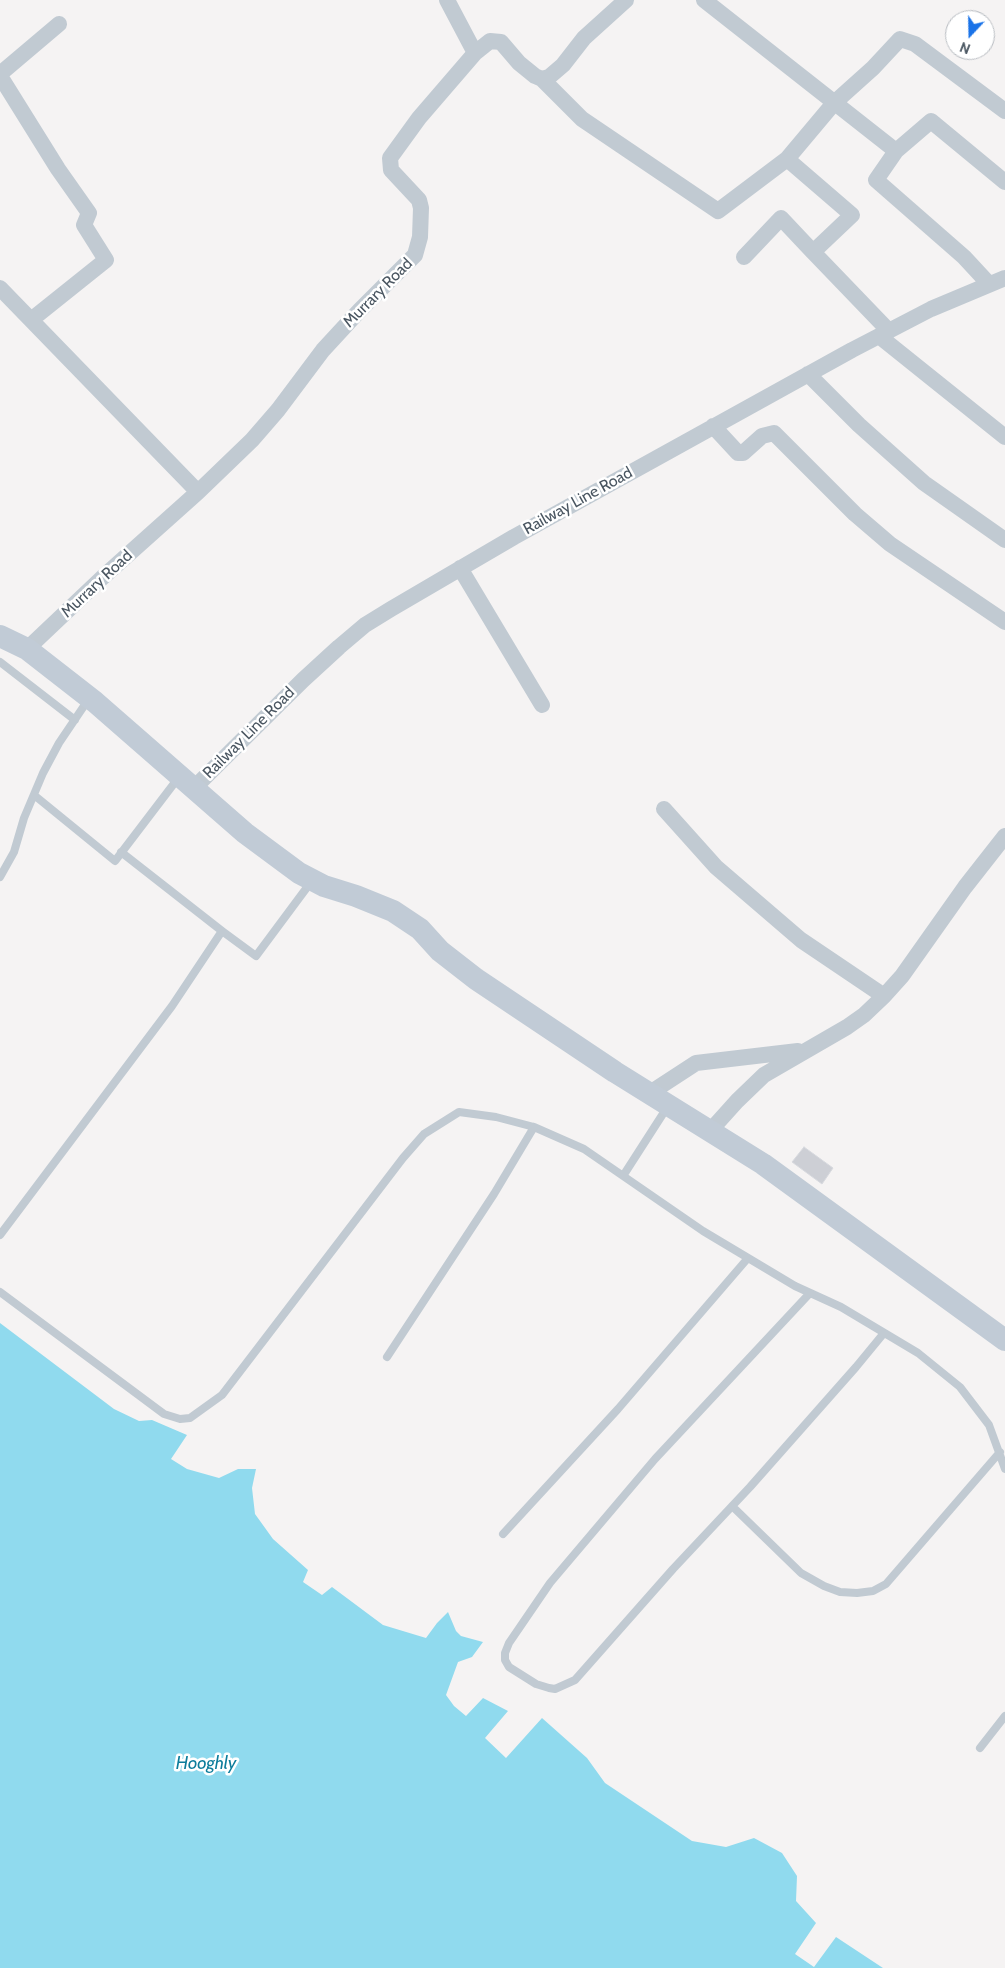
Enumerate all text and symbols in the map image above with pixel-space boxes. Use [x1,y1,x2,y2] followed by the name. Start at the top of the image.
[945,10,995,60] north arrow
[957,38,973,58] text: N
[339,254,417,332] street label: Murrary Road
[520,463,636,539] street label: Railway Line Road
[57,546,137,622] street label: Murrary Road
[199,683,299,783] street label: Railway Line Road
[176,1753,236,1775] water label: Hooghly

